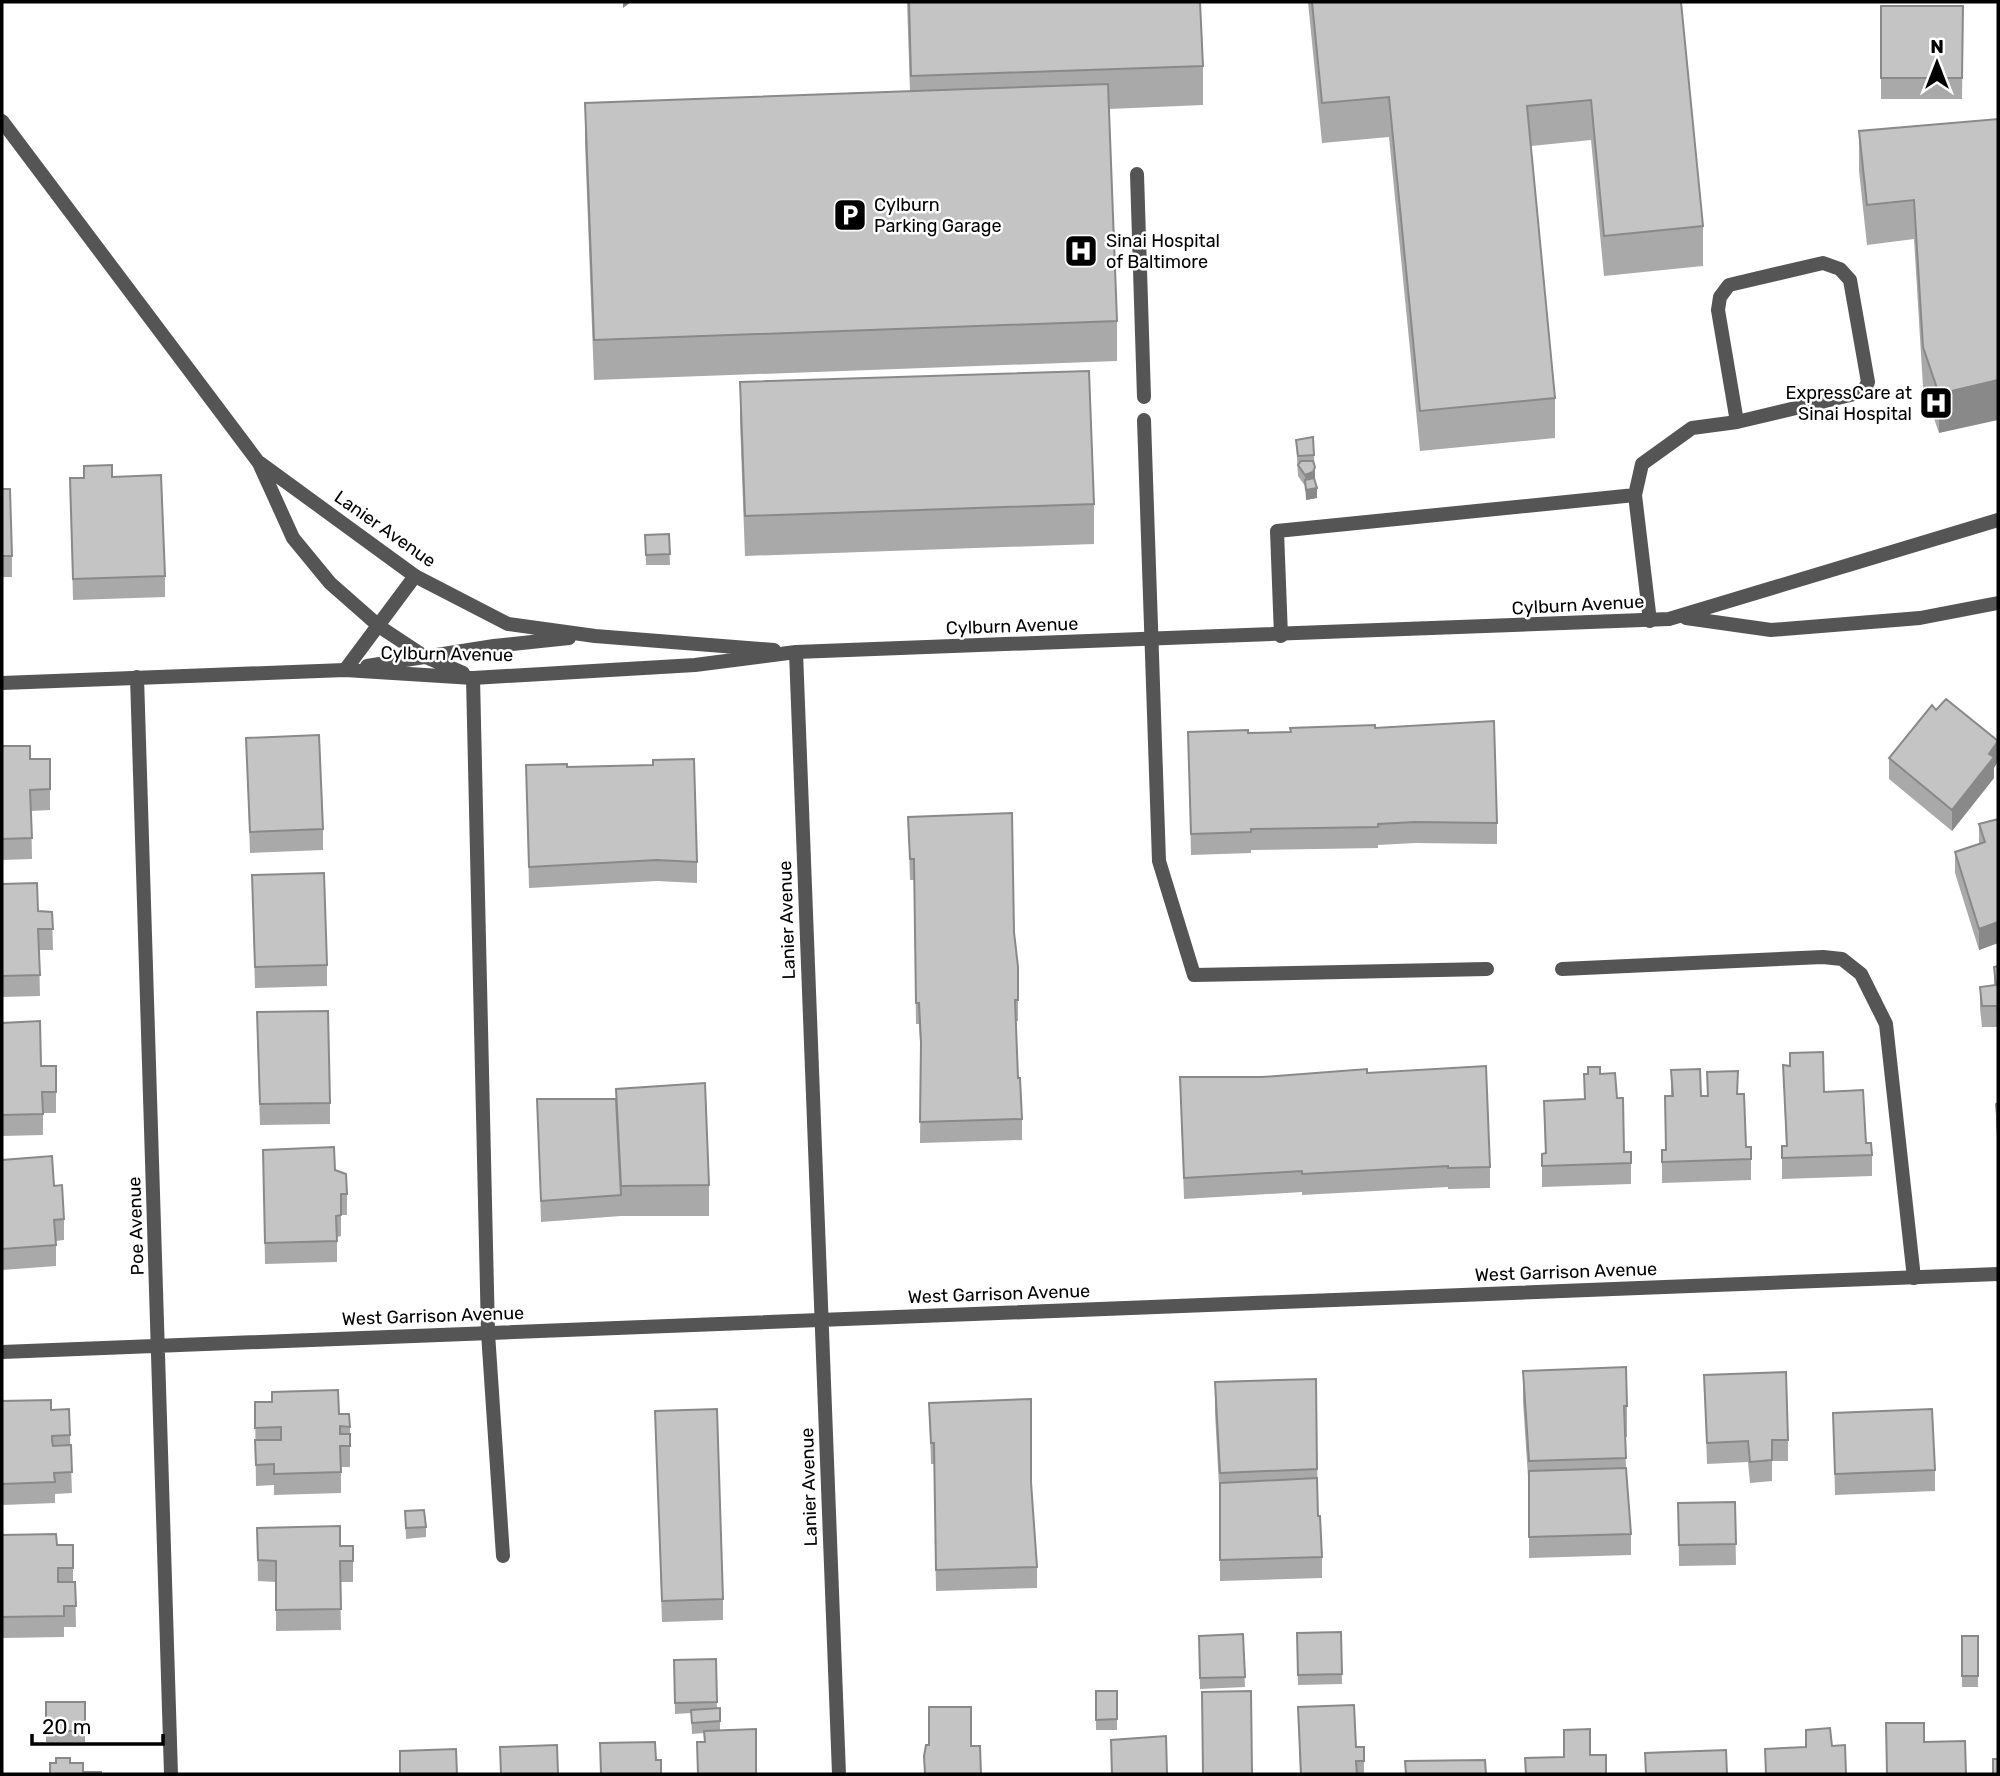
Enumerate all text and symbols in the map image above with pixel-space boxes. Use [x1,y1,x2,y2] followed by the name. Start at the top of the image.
[1902,28,1972,98] north arrow
[1930,35,1944,58] text: N
[874,194,1002,237] place label: Cylburn Parking Garage
[831,196,869,234] parking icon: Cylburn Parking Garage
[1106,230,1220,273] place label: Sinai Hospital of Baltimore
[1062,232,1100,270] hospital icon: Sinai Hospital of Baltimore
[1786,382,1912,425] place label: ExpressCare at Sinai Hospital
[1917,384,1955,422] hospital icon: ExpressCare at Sinai Hospital
[330,486,440,572] street label: Lanier Avenue
[1511,591,1645,619] street label: Cylburn Avenue
[945,613,1079,639] street label: Cylburn Avenue
[381,642,513,666] street label: Cylburn Avenue
[774,860,800,980] street label: Lanier Avenue
[123,1176,149,1276] street label: Poe Avenue
[1474,1258,1658,1286] street label: West Garrison Avenue
[907,1280,1091,1308] street label: West Garrison Avenue
[341,1302,525,1330] street label: West Garrison Avenue
[796,1427,822,1547] street label: Lanier Avenue
[32,1702,163,1746] scale bar
[42,1714,91,1739] text: 20 m

